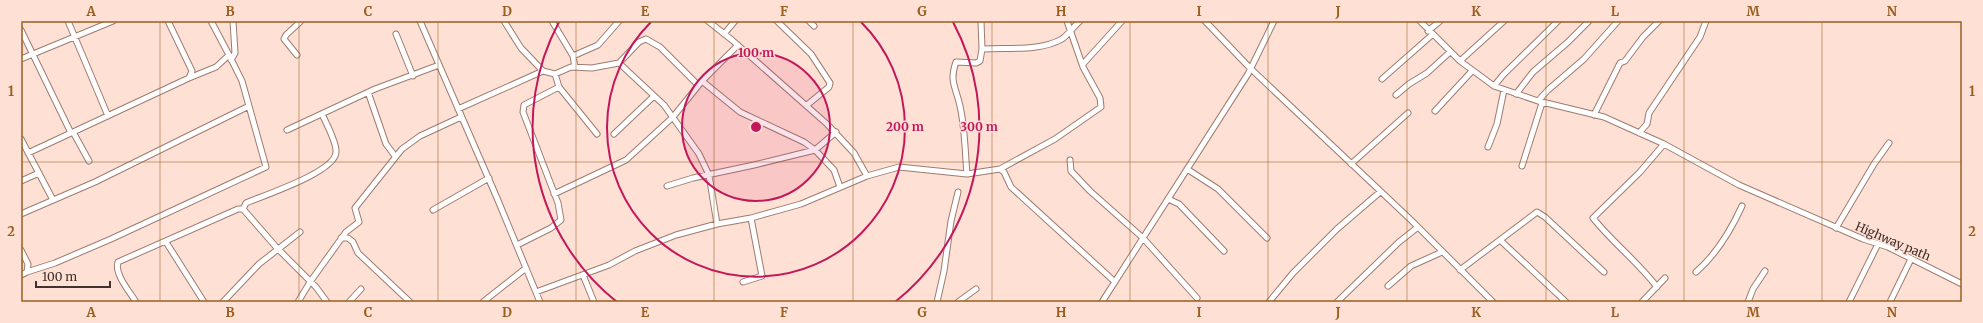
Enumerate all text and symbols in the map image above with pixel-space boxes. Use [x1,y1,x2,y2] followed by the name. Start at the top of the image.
[85,3,96,20] text: A
[225,3,235,20] text: B
[364,3,373,20] text: C
[502,3,512,20] text: D
[641,3,650,20] text: E
[780,3,788,20] text: F
[917,3,927,20] text: G
[1056,3,1067,20] text: H
[1196,3,1202,20] text: I
[1334,3,1341,20] text: J
[1471,3,1481,20] text: K
[1611,3,1620,20] text: L
[1746,3,1760,20] text: M
[1887,3,1898,20] text: N
[738,45,774,60] text: 100 m
[8,83,14,100] text: 1
[1969,83,1975,100] text: 1
[886,119,924,134] text: 200 m
[960,119,998,134] text: 300 m
[749,120,763,134] centre of rings
[1853,218,1933,264] street label: Highway path
[7,223,15,240] text: 2
[1968,223,1976,240] text: 2
[36,263,110,289] scale bar
[42,269,77,284] text: 100 m
[85,304,96,321] text: A
[225,304,235,321] text: B
[364,304,373,321] text: C
[502,304,512,321] text: D
[641,304,650,321] text: E
[780,304,788,321] text: F
[917,304,927,321] text: G
[1056,304,1067,321] text: H
[1196,304,1202,321] text: I
[1334,304,1341,321] text: J
[1471,304,1481,321] text: K
[1611,304,1620,321] text: L
[1746,304,1760,321] text: M
[1887,304,1898,321] text: N

